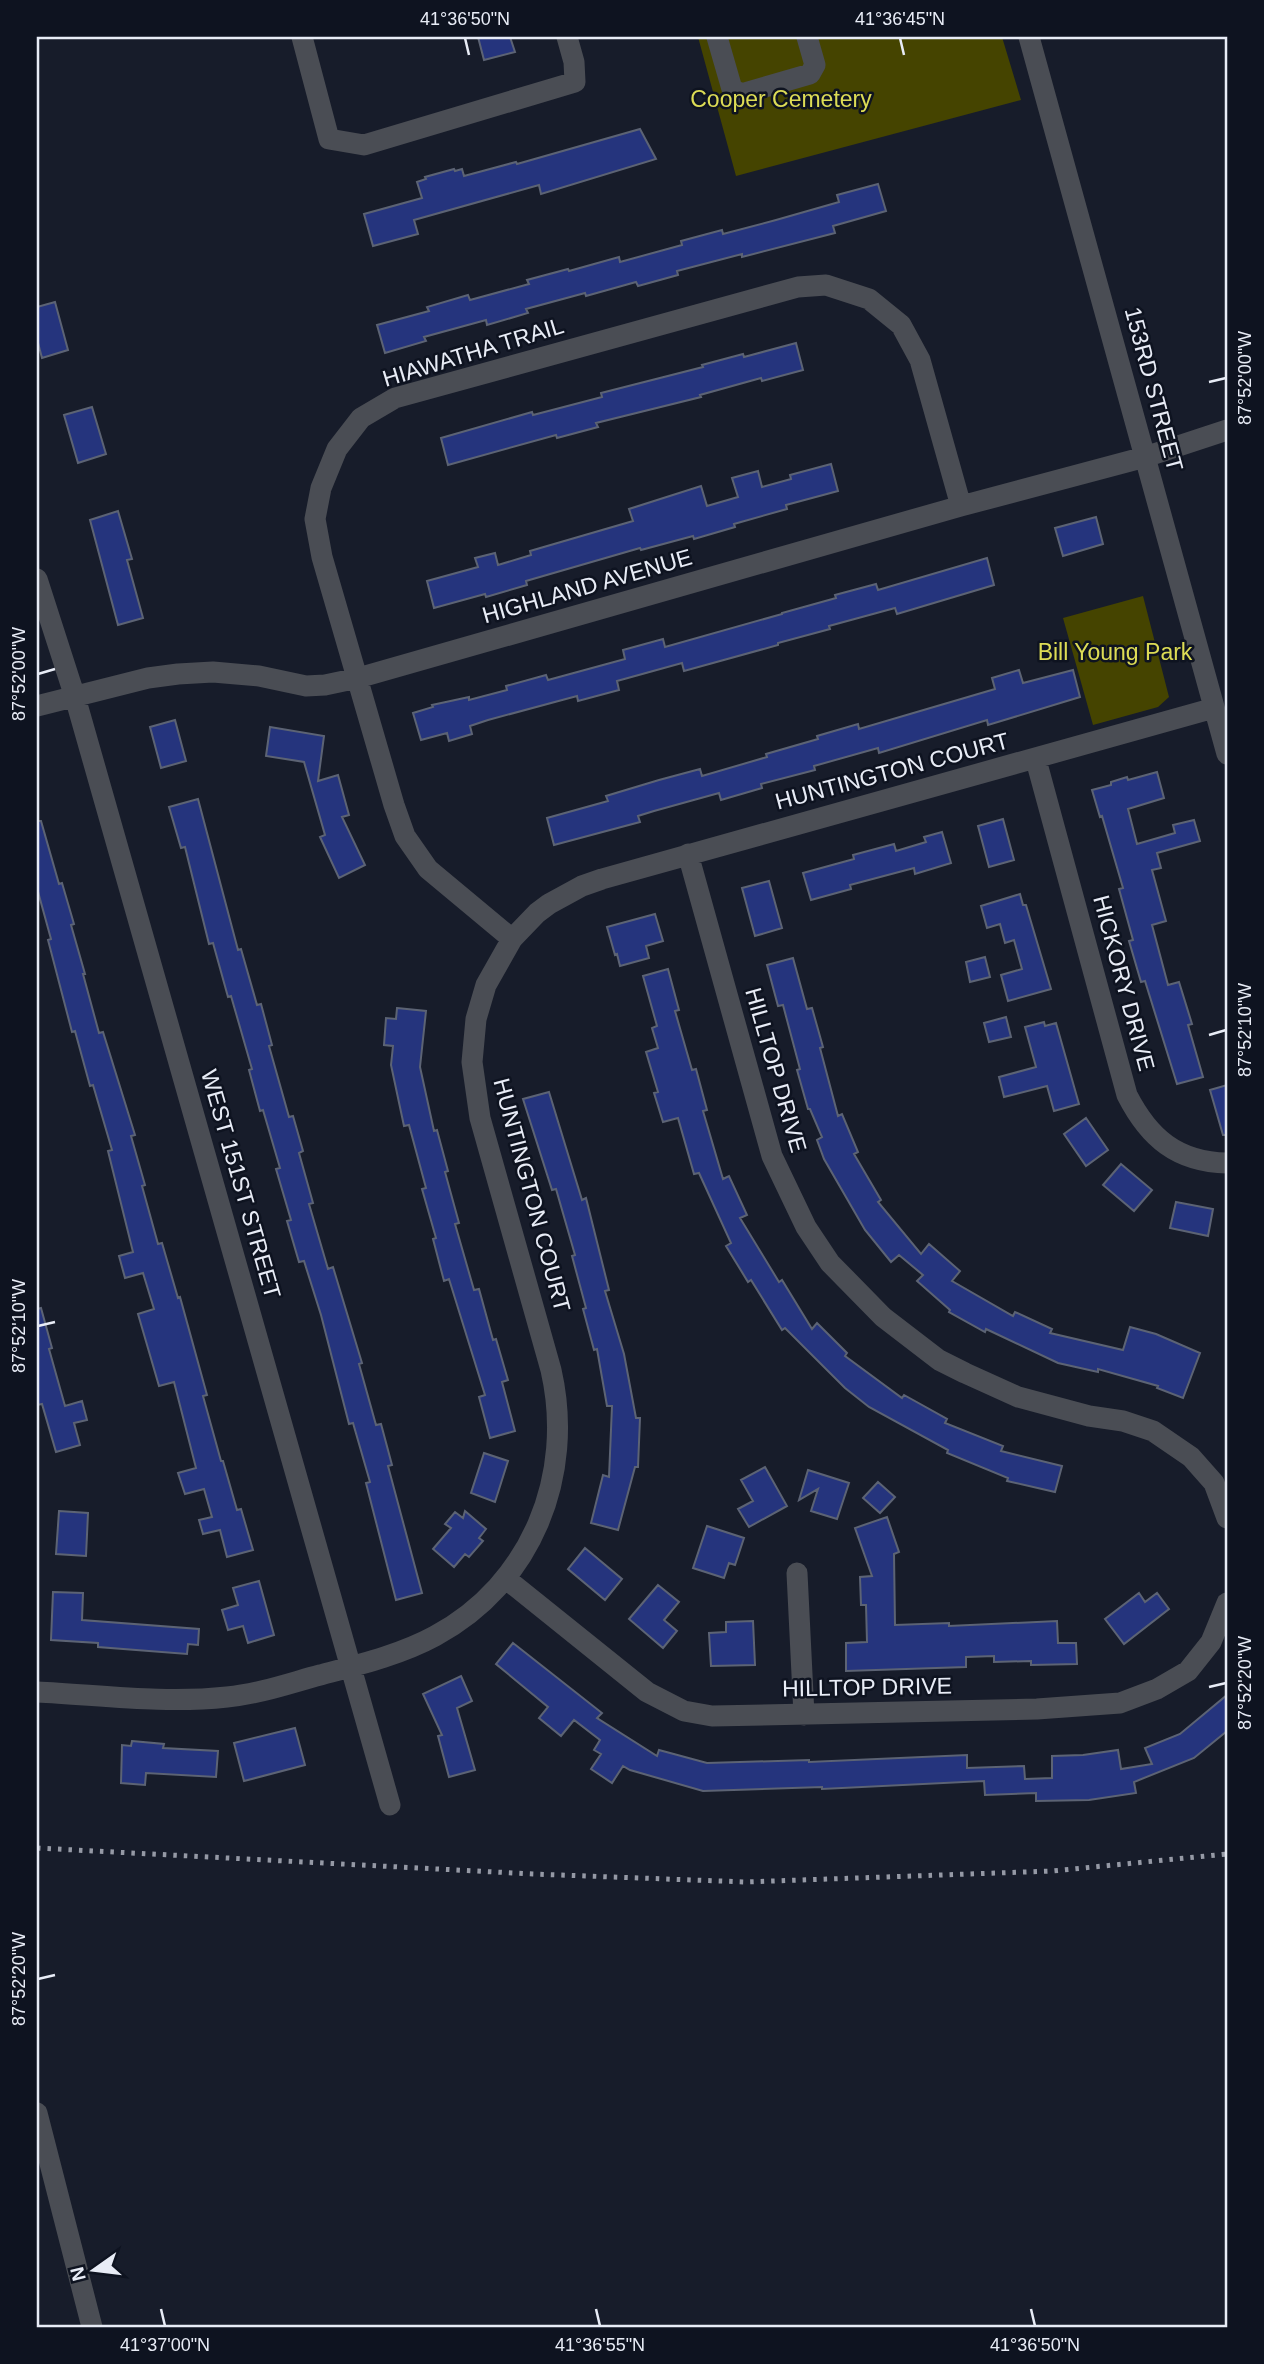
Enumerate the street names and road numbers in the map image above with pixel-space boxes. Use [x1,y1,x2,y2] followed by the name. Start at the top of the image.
[1120,304,1188,474] street label: 153RD STREET
[379,312,567,392] street label: HIAWATHA TRAIL
[479,544,695,628] street label: HIGHLAND AVENUE
[772,727,1012,815] street label: HUNTINGTON COURT
[1088,892,1160,1074] street label: HICKORY DRIVE
[740,985,812,1155] street label: HILLTOP DRIVE
[196,1067,286,1301] street label: WEST 151ST STREET
[488,1075,576,1315] street label: HUNTINGTON COURT
[782,1673,952,1701] street label: HILLTOP DRIVE

